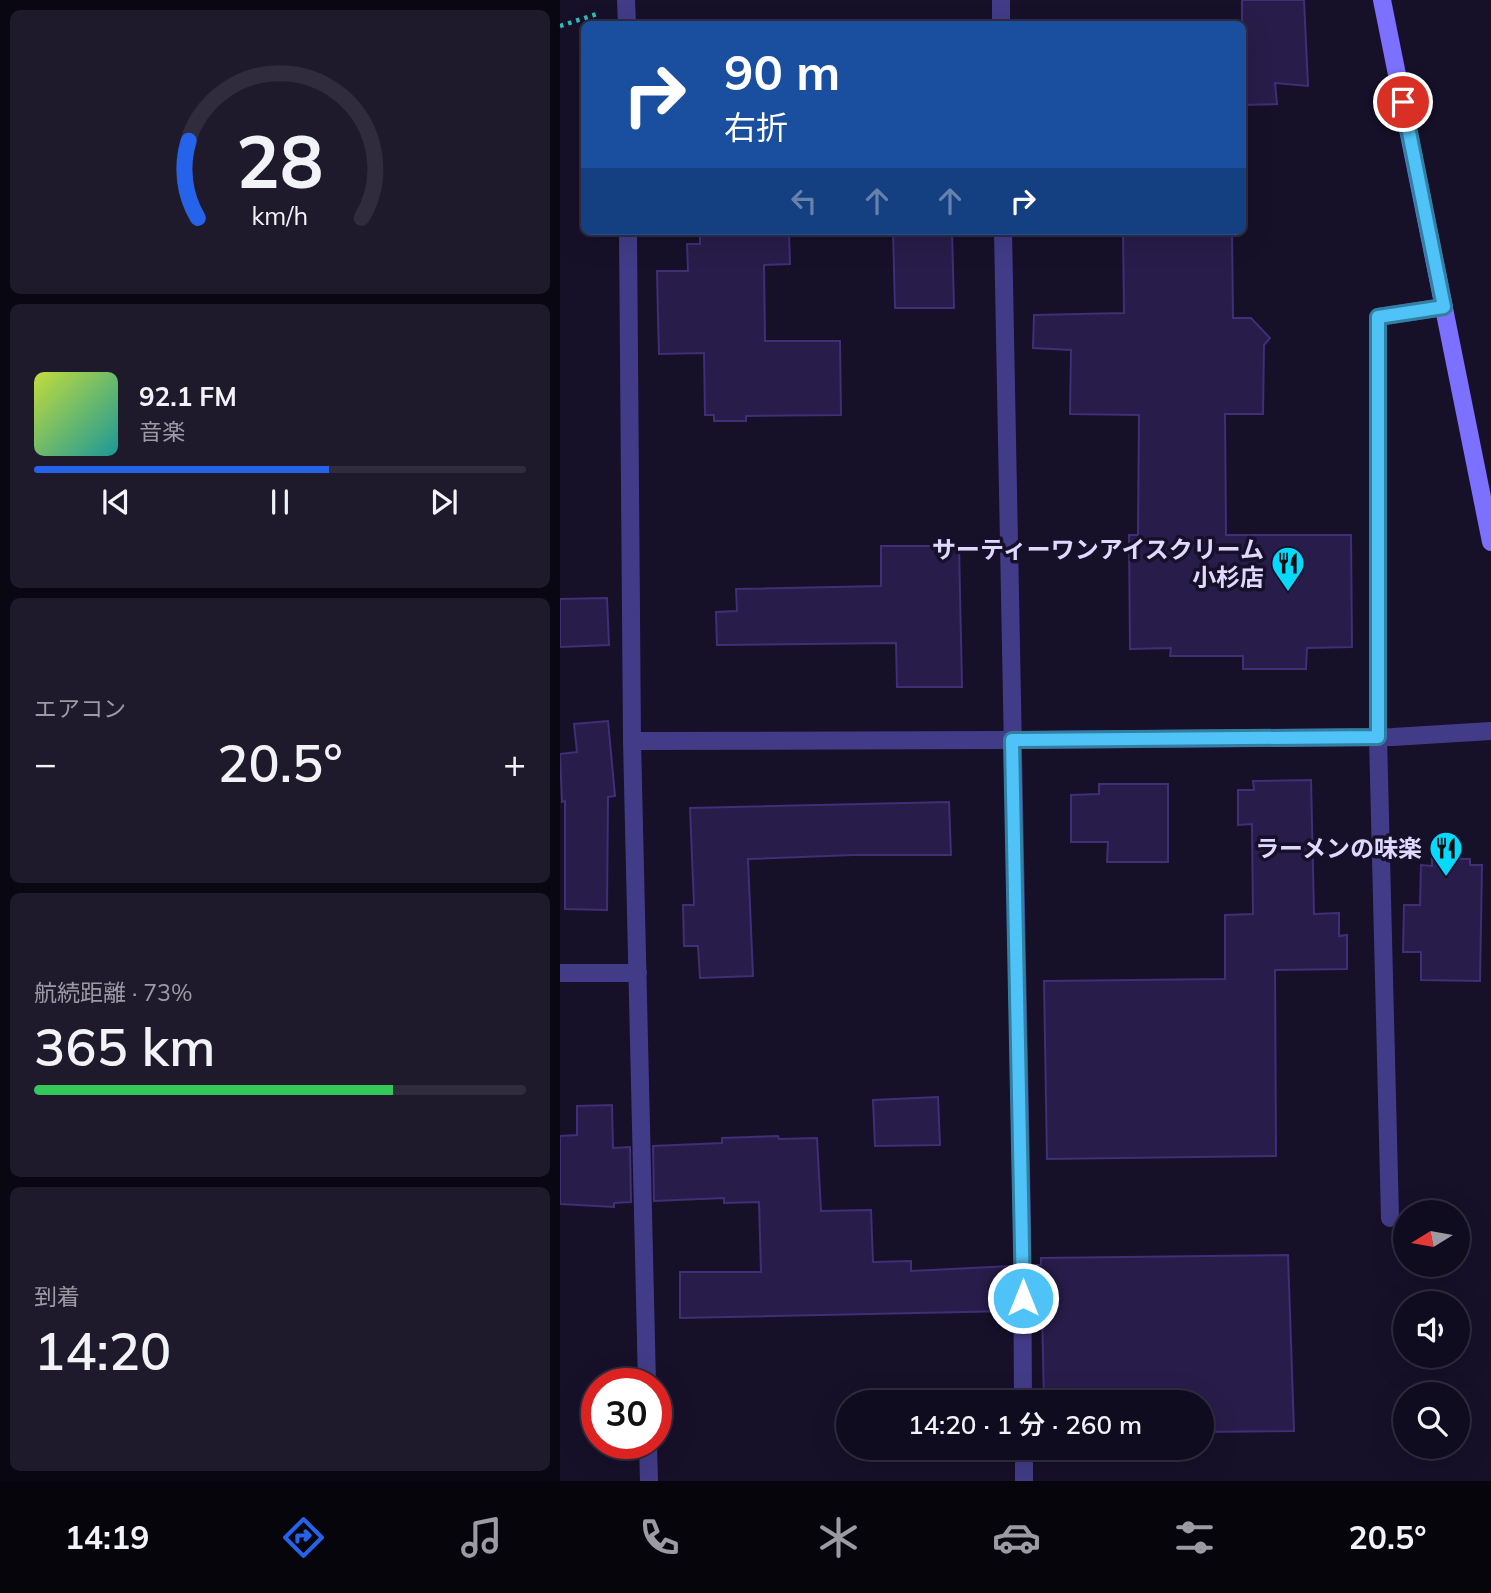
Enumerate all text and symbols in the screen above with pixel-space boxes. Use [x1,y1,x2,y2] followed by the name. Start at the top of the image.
[724,41,840,102] text: 90 m
[609,49,700,140] icon: right
[1373,72,1433,132] pin
[1384,83,1422,121] icon: arrive
[724,107,788,147] text: 右折
[236,115,324,206] text: 28
[785,182,823,220] icon: left
[858,182,896,220] icon: ahead
[931,182,969,220] icon: ahead
[1004,182,1042,220] icon: right
[252,200,308,231] text: km/h
[139,380,237,413] text: 92.1 FM
[139,417,185,446] text: 音楽
[97,483,135,521] icon: previous
[261,483,299,521] icon: pause
[425,483,463,521] icon: next
[932,534,1264,592] place label: サーティーワンアイスクリーム 小杉店
[1269,544,1307,593] restaurant icon: サーティーワンアイスクリーム 小杉店
[34,694,126,723] text: エアコン
[217,730,343,795] text: 20.5°
[34,739,57,787] text: −
[503,739,526,787] text: +
[1427,829,1465,878] restaurant icon: ラーメンの味楽
[1255,833,1422,863] place label: ラーメンの味楽
[34,978,192,1007] text: 航続距離 · 73%
[34,1014,215,1079] text: 365 km
[1393,1200,1470,1278] north arrow
[1393,1200,1470,1459] map controls
[986,1261,1060,1335] position arrow
[34,1282,80,1311] text: 到着
[1393,1291,1470,1368] button: sound
[34,1318,171,1383] text: 14:20
[581,1368,672,1459] speed limit sign: 30
[1393,1382,1470,1459] button: search
[908,1408,1142,1441] text: 14:20 · 1 分 · 260 m
[279,1513,328,1562] icon: directions
[457,1513,506,1562] icon: music
[635,1513,684,1562] icon: phone
[814,1513,863,1562] icon: climate
[992,1513,1041,1562] icon: car
[1170,1513,1219,1562] icon: filters
[65,1517,149,1557] text: 14:19
[1349,1517,1426,1557] text: 20.5°

